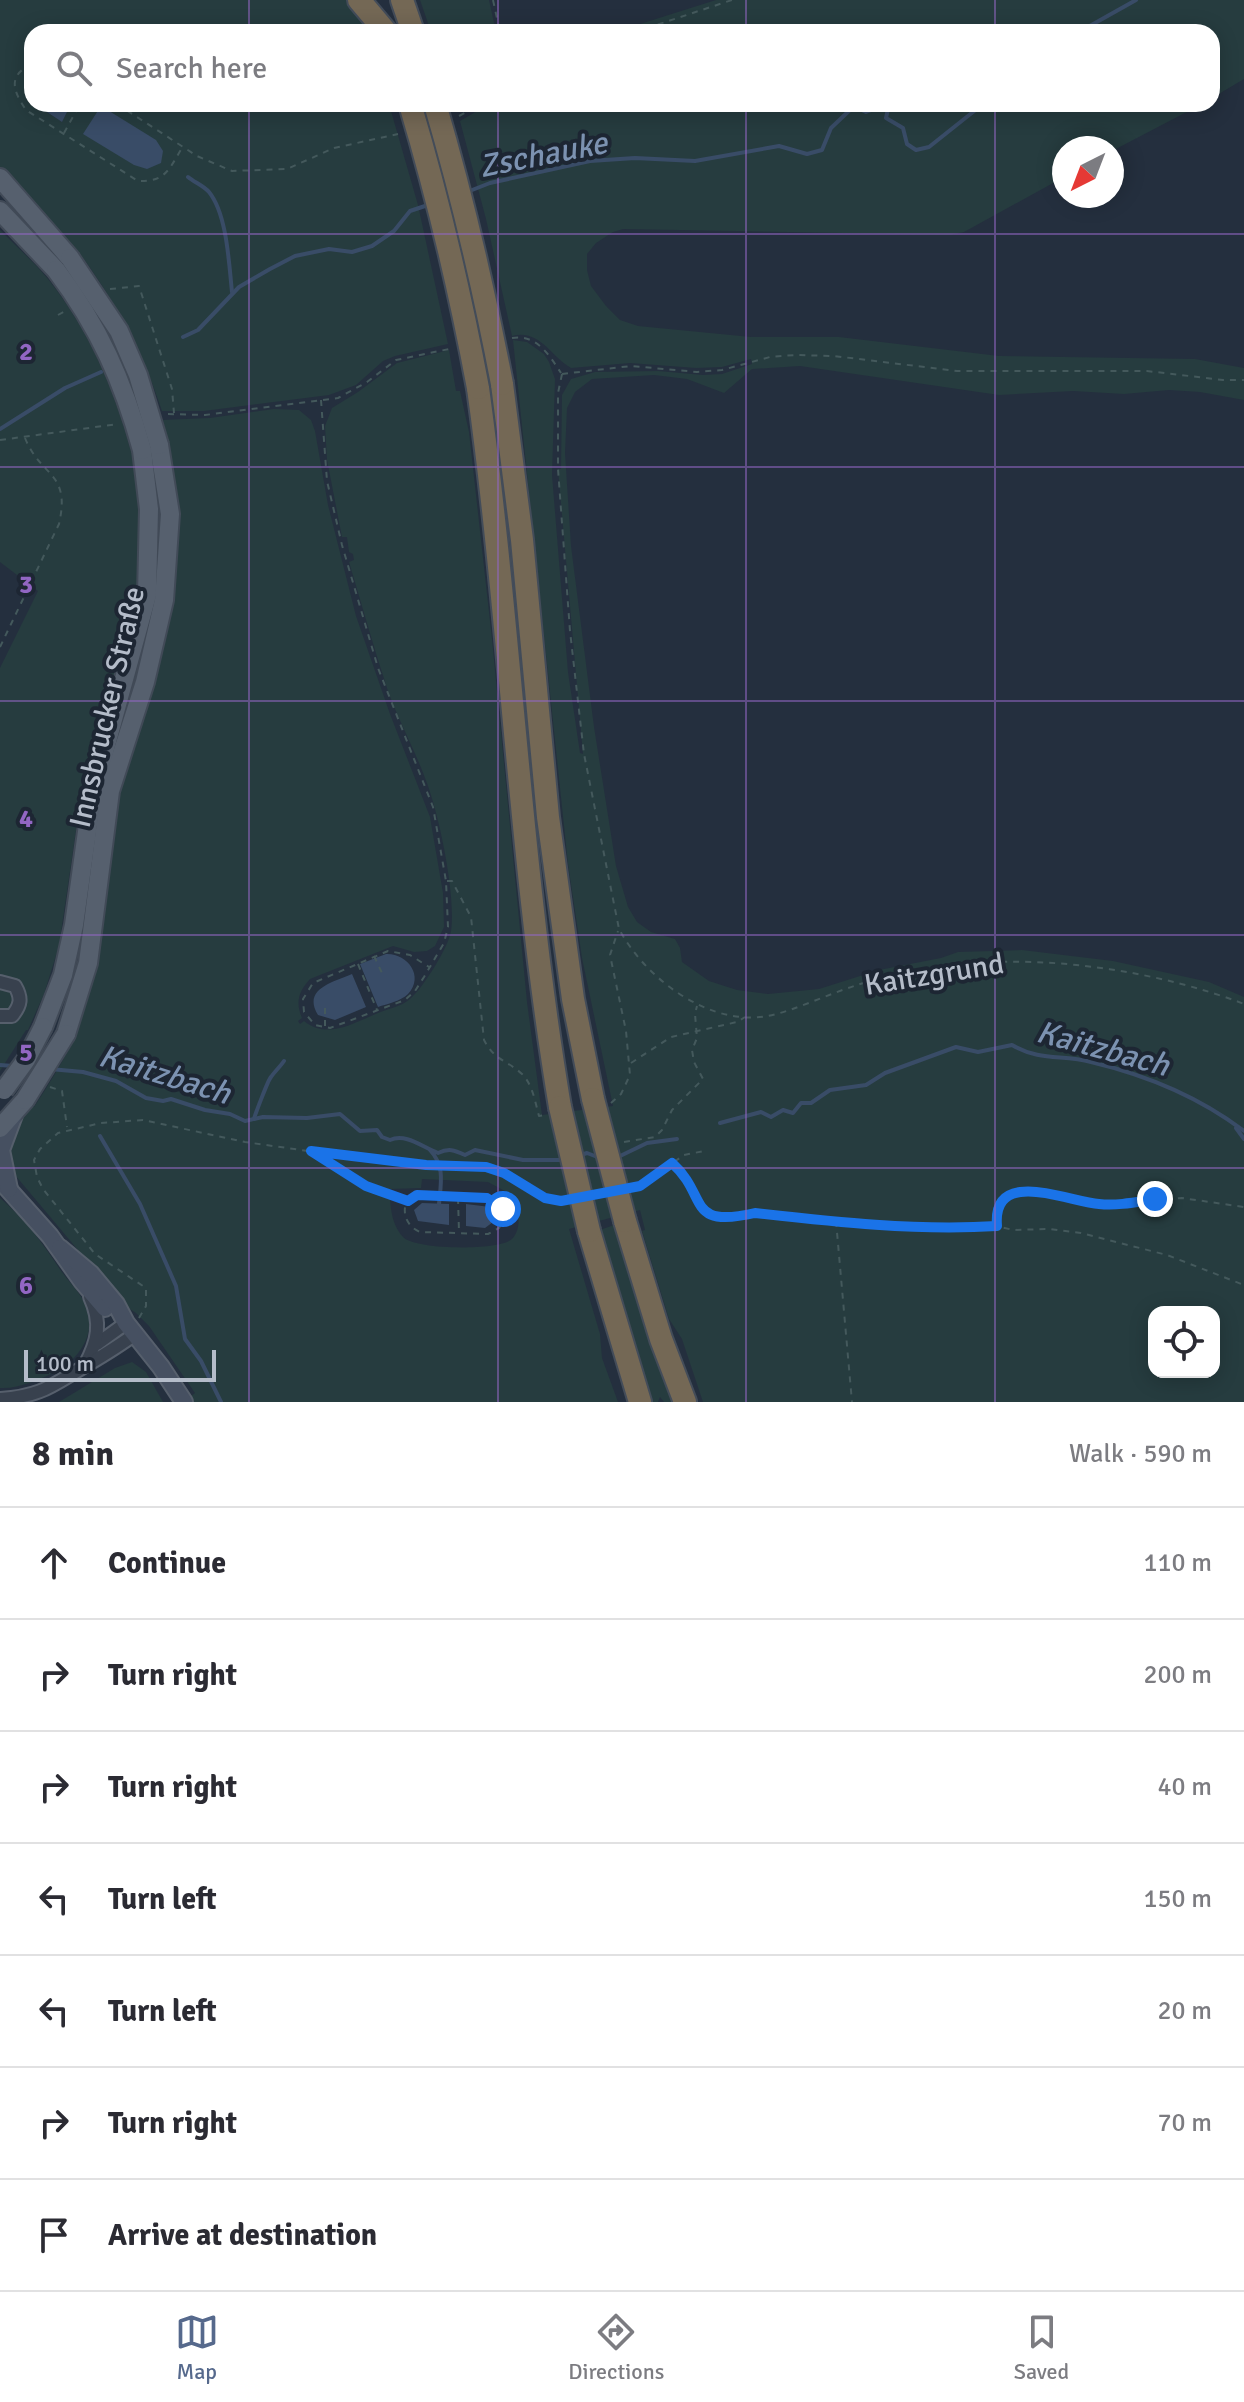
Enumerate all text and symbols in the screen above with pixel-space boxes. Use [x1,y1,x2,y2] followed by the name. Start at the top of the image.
[24,24,1220,112] search box
[52,46,96,90] icon: search
[116,50,267,87] text: Search here
[476,123,612,186] water label: Zschauke
[1052,136,1124,208] north arrow
[19,336,33,368] text: 2
[19,569,33,601] text: 3
[62,583,153,831] street label: Innsbrucker Straße
[19,803,33,835] text: 4
[862,945,1007,1004] street label: Kaitzgrund
[1032,1012,1175,1085] water label: Kaitzbach
[94,1036,237,1113] water label: Kaitzbach
[19,1037,33,1069] text: 5
[1137,1181,1173,1217] route end
[485,1191,521,1227] route start
[19,1270,33,1302] text: 6
[1148,1306,1220,1378] map controls
[1148,1306,1220,1378] button: locate
[24,1346,216,1382] scale bar
[36,1350,94,1377] text: 100 m
[32,1433,114,1475] text: 8 min
[1069,1438,1212,1470] text: Walk · 590 m
[32,1541,76,1585] icon: ahead
[108,1545,226,1582] text: Continue
[1143,1547,1212,1579] text: 110 m
[32,1653,76,1697] icon: right
[108,1657,237,1694] text: Turn right
[1143,1659,1212,1691] text: 200 m
[32,1765,76,1809] icon: right
[108,1769,237,1806] text: Turn right
[1157,1771,1212,1803] text: 40 m
[32,1877,76,1921] icon: left
[108,1881,217,1918] text: Turn left
[1143,1883,1212,1915] text: 150 m
[32,1989,76,2033] icon: left
[108,1993,217,2030] text: Turn left
[1157,1995,1212,2027] text: 20 m
[32,2101,76,2145] icon: right
[108,2105,237,2142] text: Turn right
[1157,2107,1212,2139] text: 70 m
[32,2213,76,2257] icon: arrive
[108,2217,377,2254] text: Arrive at destination
[175,2310,219,2385] tab: Map
[568,2310,664,2385] tab: Directions
[1014,2310,1069,2385] tab: Saved

